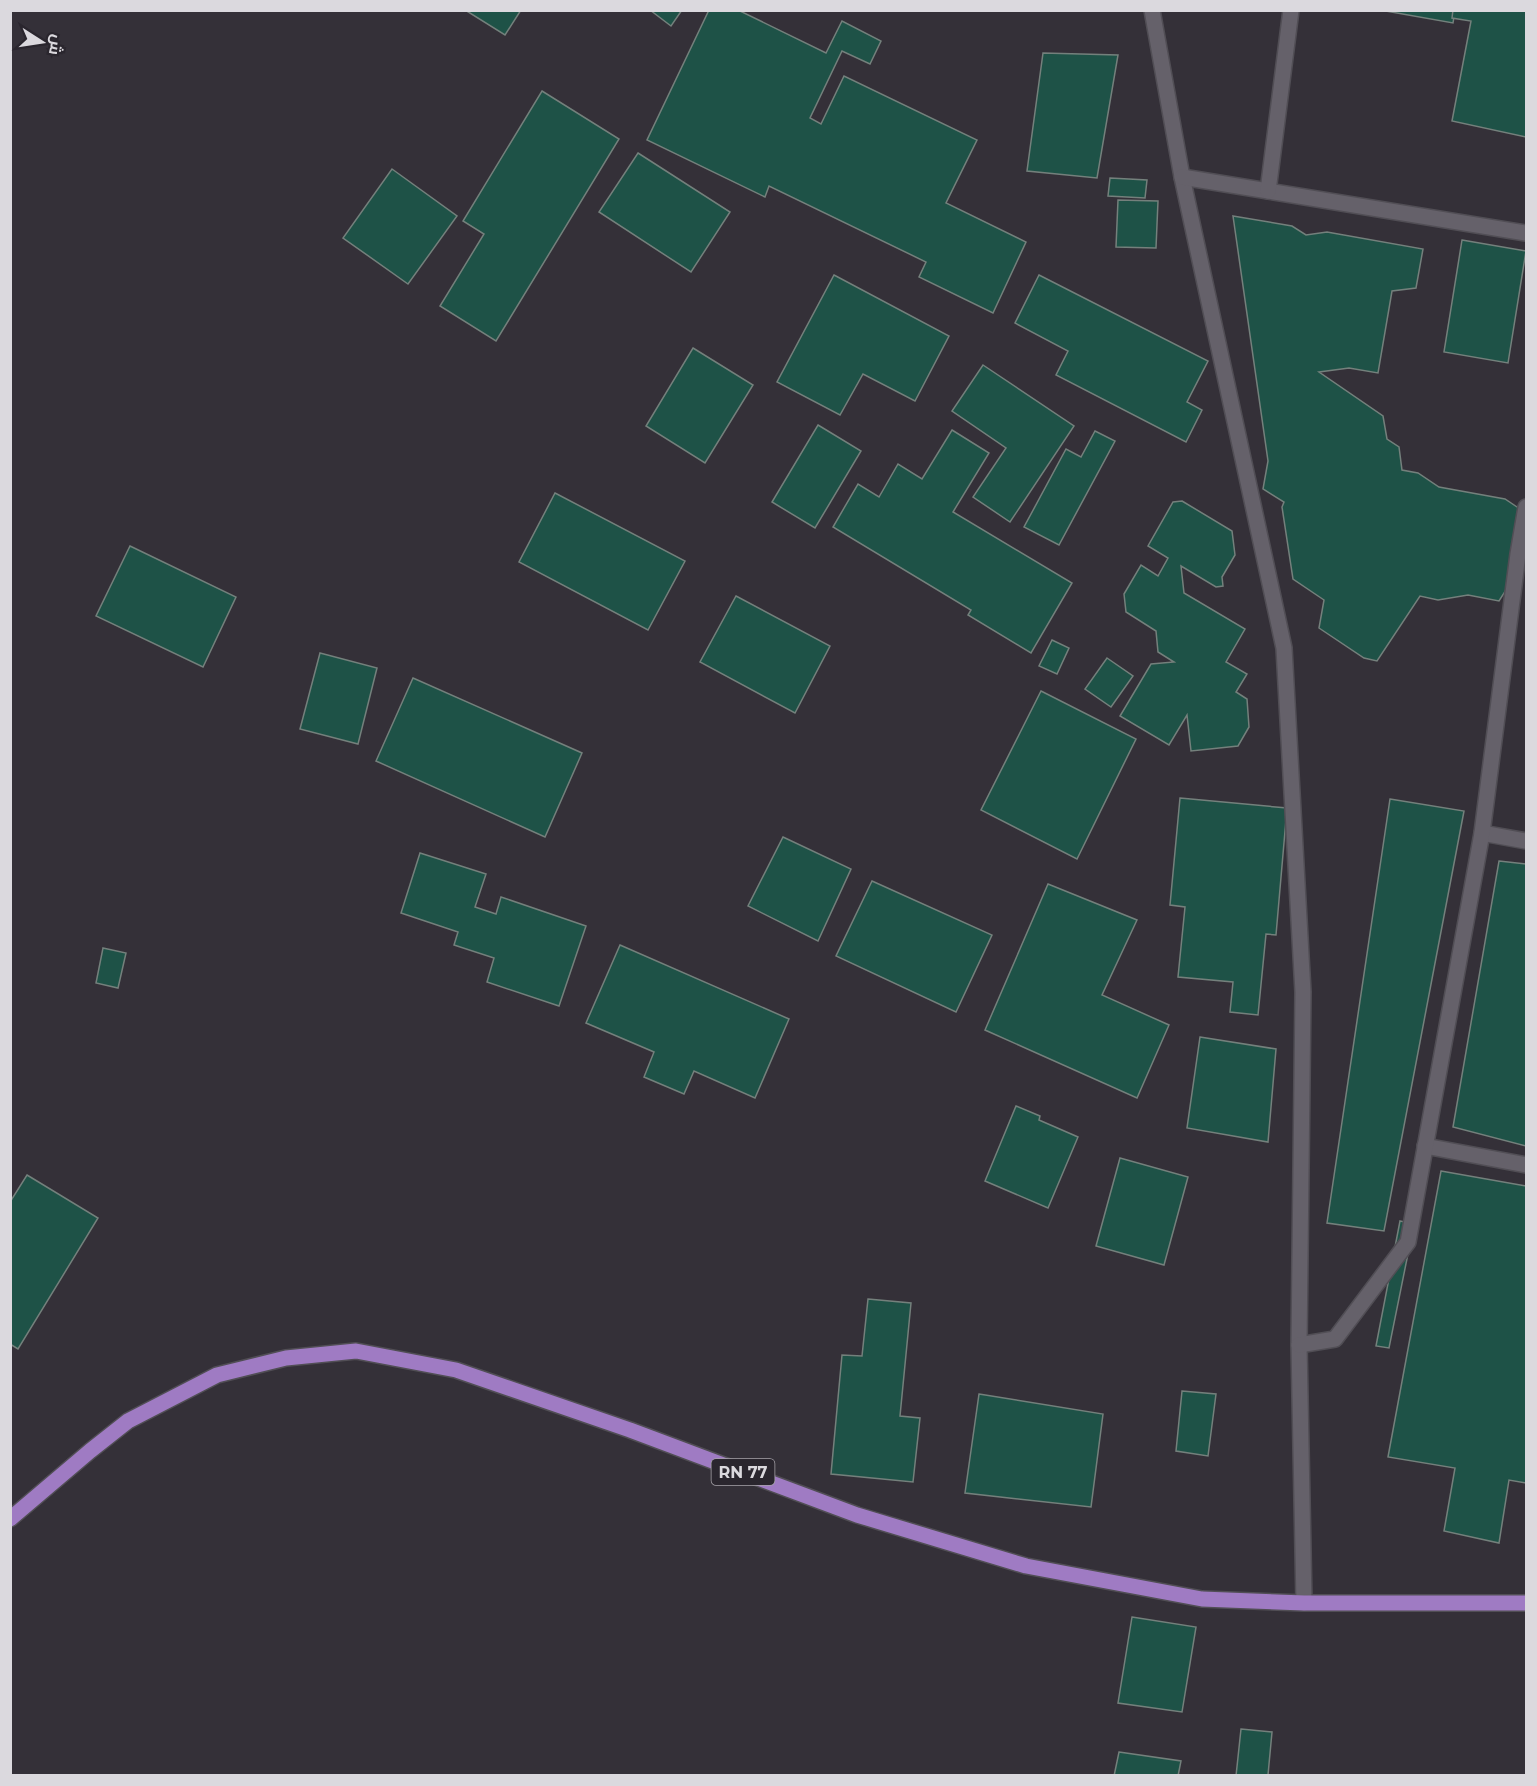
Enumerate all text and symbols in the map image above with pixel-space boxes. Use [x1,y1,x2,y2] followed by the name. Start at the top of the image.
[12,12,72,72] north arrow
[45,33,68,57] text: ش
[712,1459,774,1485] road number: RN 77

